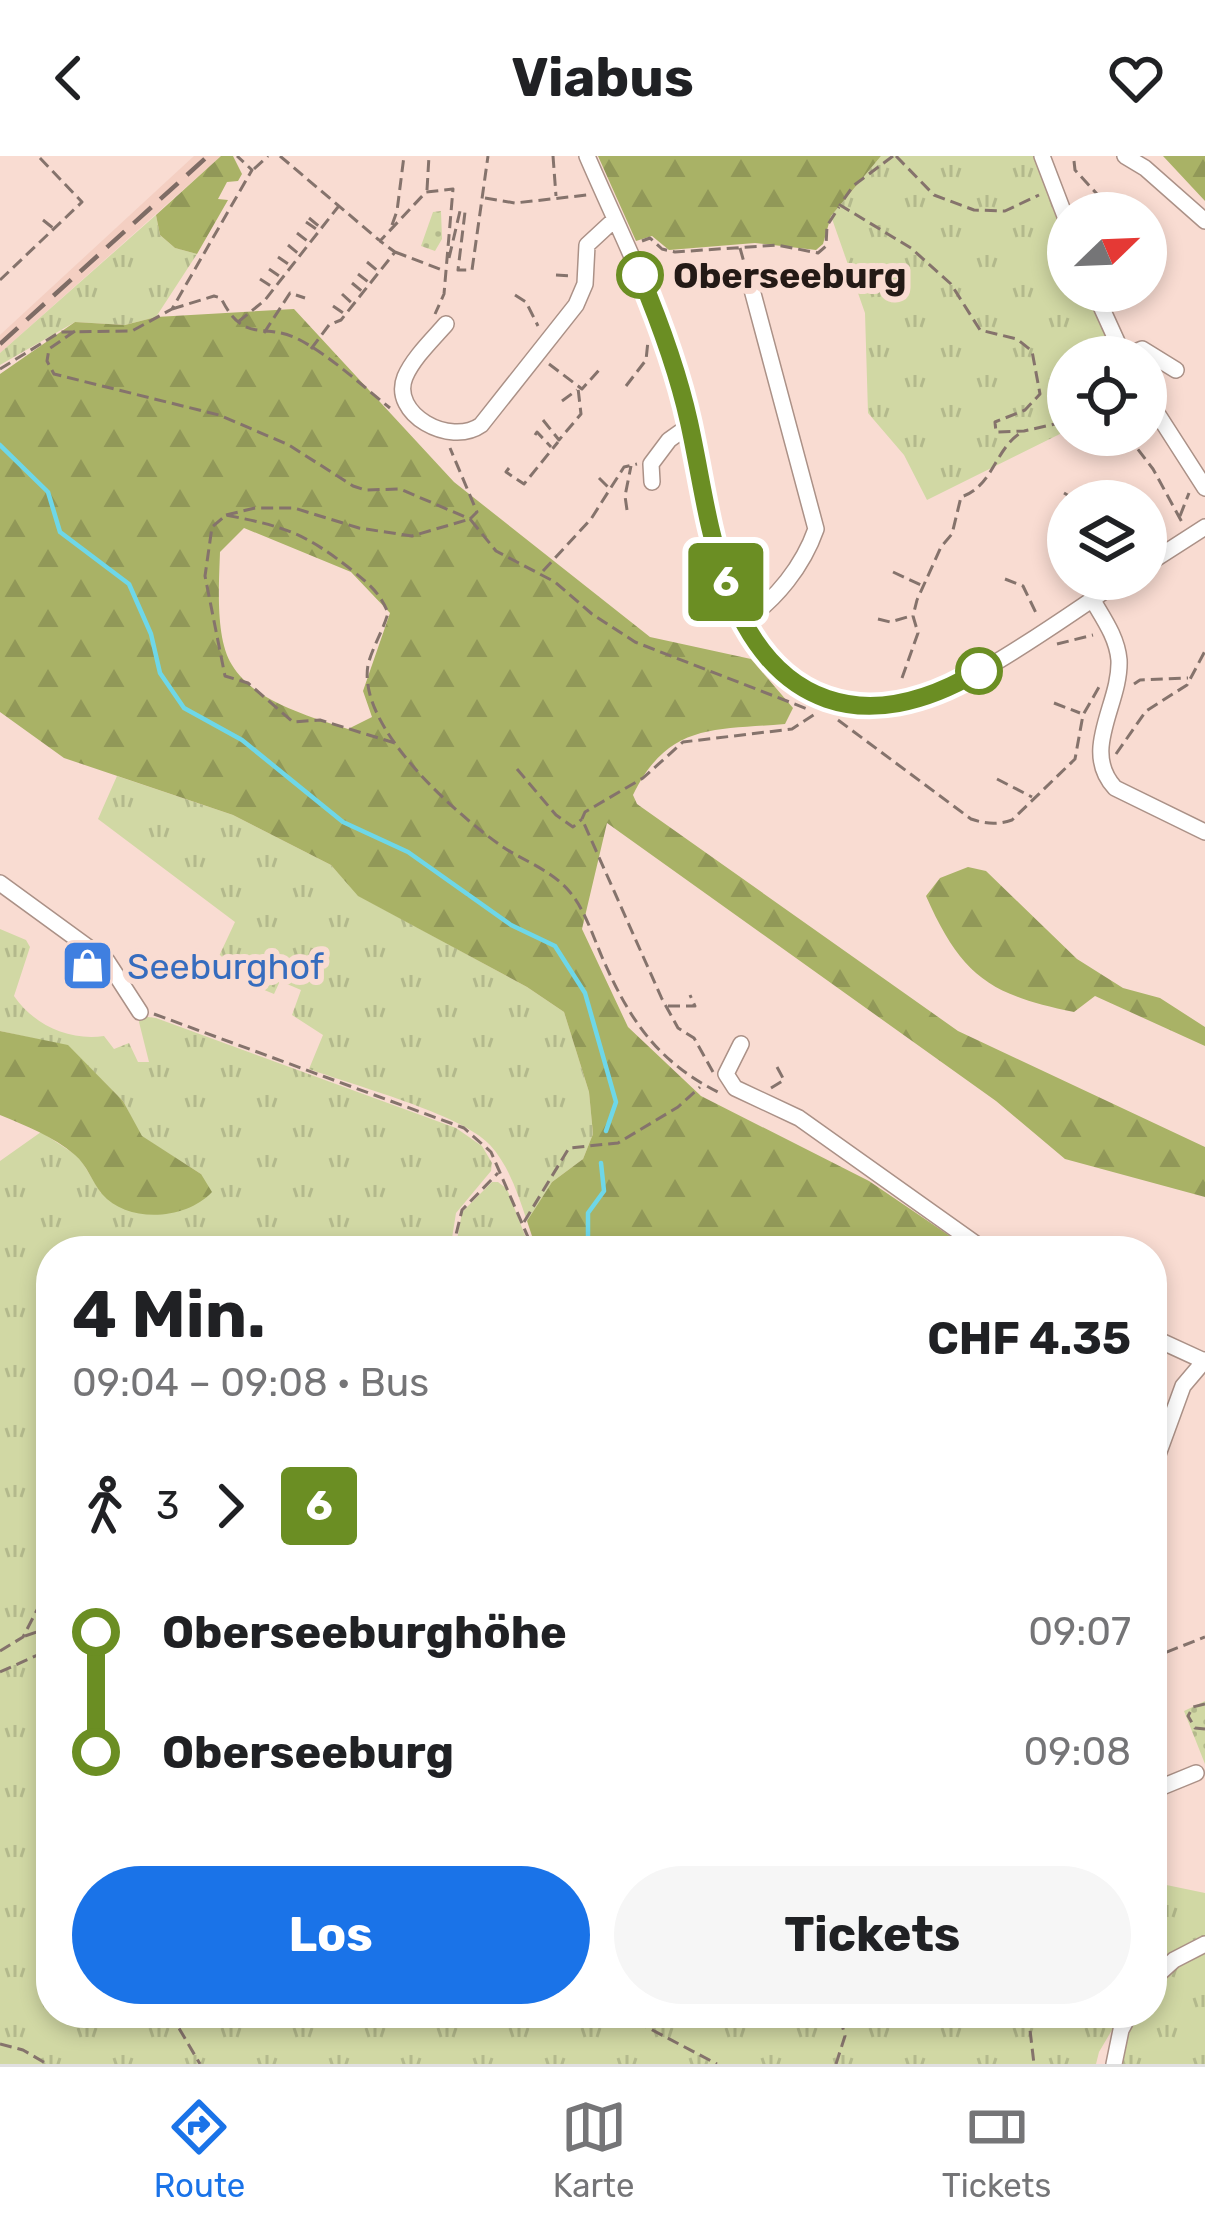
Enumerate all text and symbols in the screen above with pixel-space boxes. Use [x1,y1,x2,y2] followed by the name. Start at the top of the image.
[36,45,102,111] icon: back
[1103,45,1169,111] icon: heart
[511,46,694,110] text: Viabus
[1047,192,1167,312] north arrow
[1047,192,1167,600] map controls
[618,253,662,297] marker: Oberseeburg
[673,254,907,297] place label: Oberseeburg
[1047,336,1167,456] button: locate
[1047,480,1167,600] button: layers
[687,543,765,621] line badge: 6
[712,557,740,607] text: 6
[957,649,1001,693] unlabelled marker
[60,938,116,994] shop icon: Seeburghof
[127,945,324,988] place label: Seeburghof
[72,1275,266,1354] text: 4 Min.
[927,1312,1131,1365] text: CHF 4.35
[72,1360,429,1406] text: 09:04 – 09:08 · Bus
[72,1473,138,1539] icon: walk
[197,1473,263,1539] icon: forward
[305,1481,333,1531] text: 6
[156,1483,179,1529] text: 3
[162,1606,567,1659] text: Oberseeburghöhe
[1028,1609,1131,1655] text: 09:07
[162,1726,454,1779] text: Oberseeburg
[1024,1729,1131,1775] text: 09:08
[72,1866,590,2004] button: Los
[614,1866,1131,2004] button: Tickets
[154,2094,245,2205] tab: Route
[553,2094,634,2205] tab: Karte
[942,2094,1051,2205] tab: Tickets

